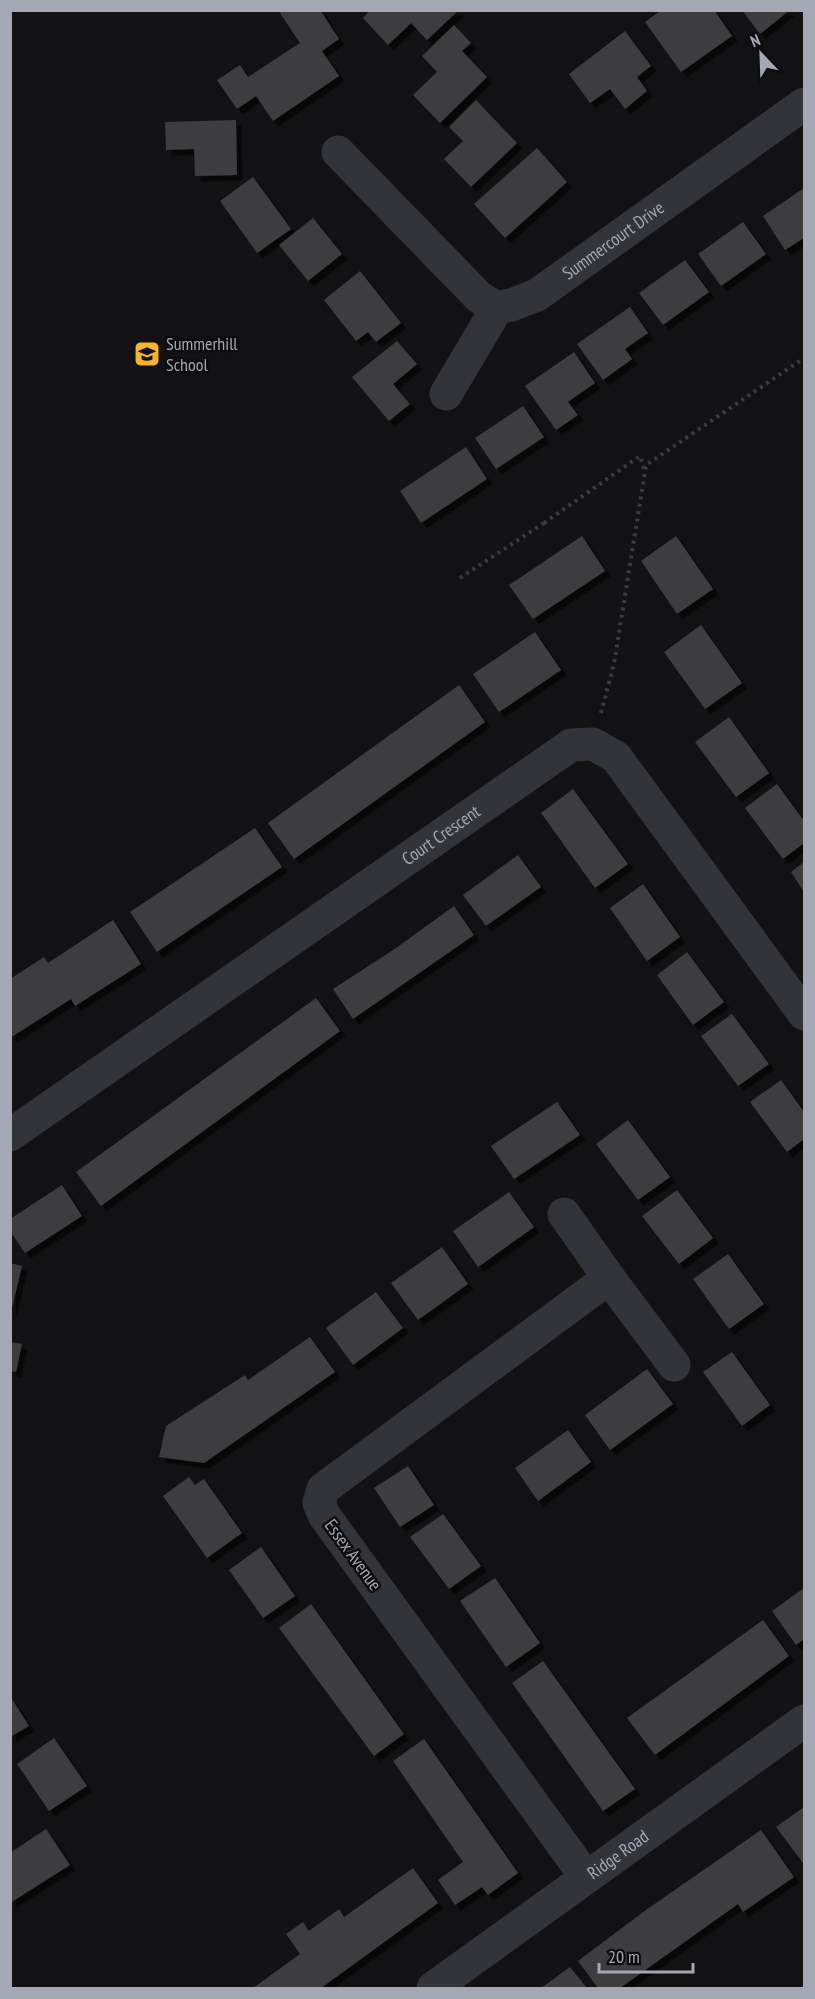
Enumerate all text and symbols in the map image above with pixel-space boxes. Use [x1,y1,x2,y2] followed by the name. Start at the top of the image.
[731,24,791,84] north arrow
[747,29,763,51] text: N
[558,196,668,284] street label: Summercourt Drive
[166,332,238,376] place label: Summerhill School
[132,339,162,369] school or university icon: Summerhill School
[397,800,484,870] street label: Court Crescent
[320,1514,387,1595] street label: Essex Avenue
[583,1825,653,1884] street label: Ridge Road
[599,1936,694,1974] scale bar
[608,1945,640,1968] text: 20 m

